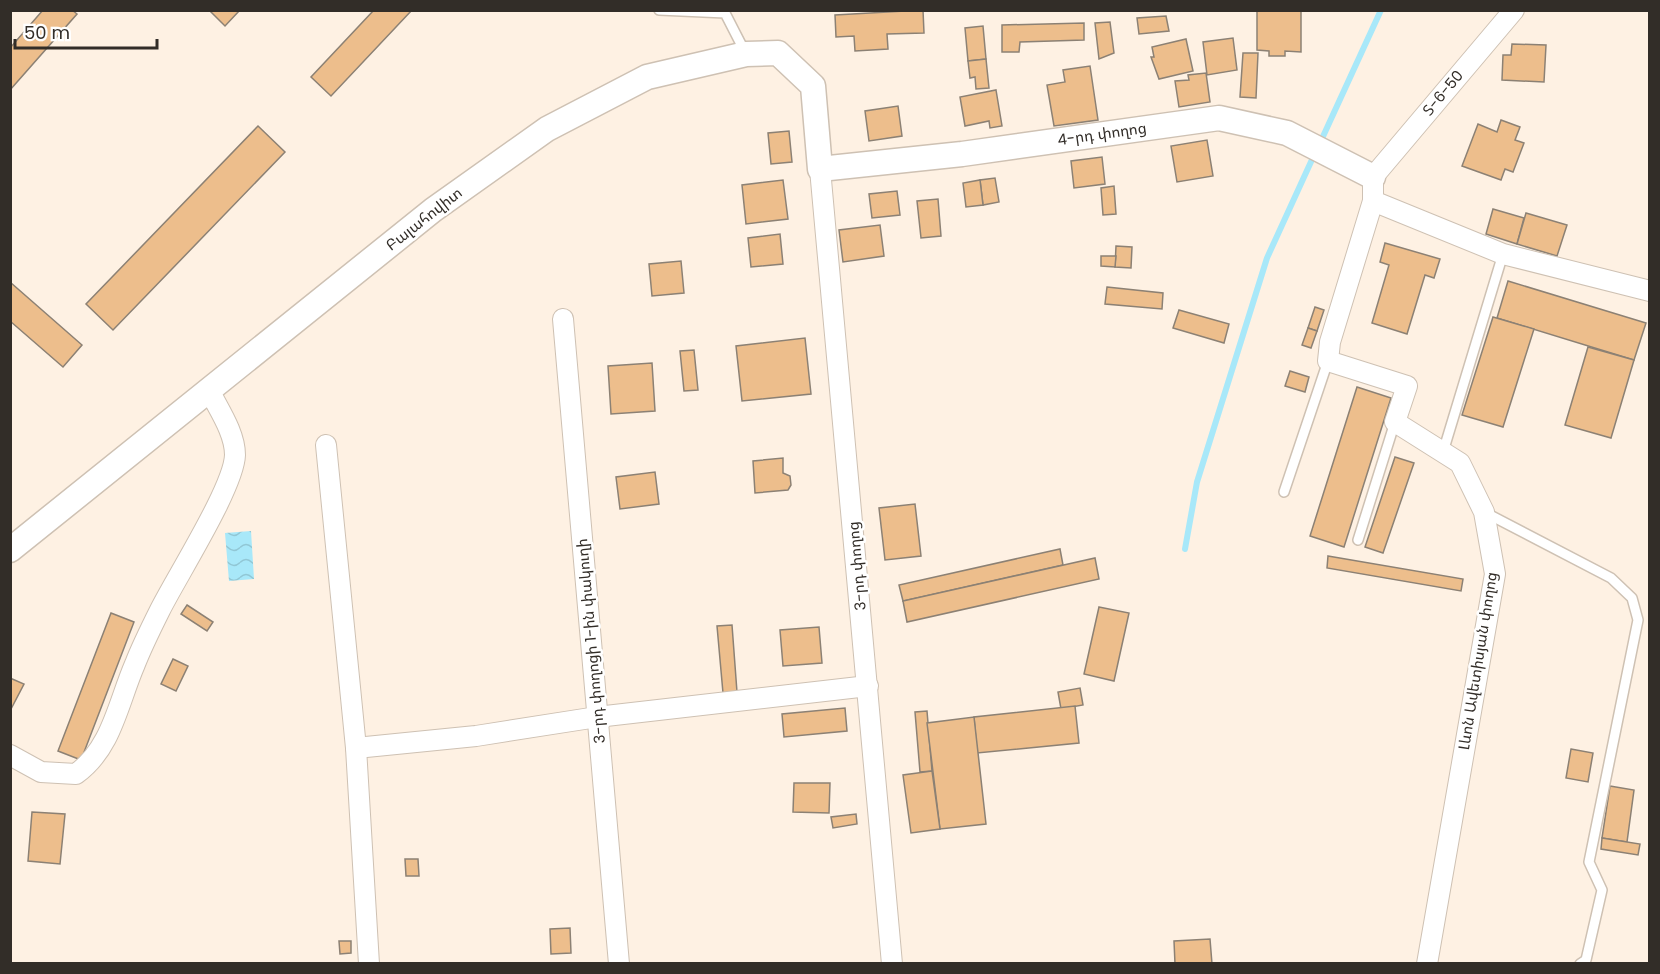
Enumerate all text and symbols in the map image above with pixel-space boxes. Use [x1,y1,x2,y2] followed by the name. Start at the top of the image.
[15,12,158,50] scale bar
[24,20,70,45] text: 50 m
[1417,65,1468,120] street label: Տ-6-50
[1056,117,1148,150] street label: 4-րդ փողոց
[381,182,466,255] street label: Բալահովիտ
[842,521,871,611] street label: 3-րդ փողոց
[571,538,610,744] street label: 3-րդ փողոցի 1-ին փակուղի
[1453,570,1502,751] street label: Լևոն Ավետիսյան փողոց

